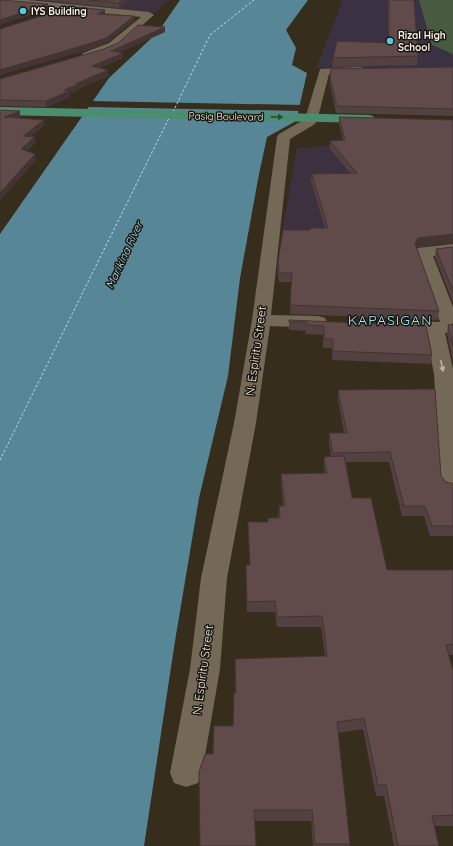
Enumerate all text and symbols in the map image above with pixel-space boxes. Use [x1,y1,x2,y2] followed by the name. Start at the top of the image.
[31,5,87,18] place label: IYS Building
[18,6,28,16] marker: IYS Building
[398,29,446,54] place label: Rizal High School
[385,36,395,46] marker: Rizal High School
[188,109,264,124] street label: Pasig Boulevard
[271,114,284,120] one-way arrow
[102,218,146,291] water label: Marikina River
[242,305,269,397] street label: N. Espiritu Street
[348,311,432,329] district label: KAPASIGAN
[440,360,446,372] one-way arrow
[189,624,216,716] street label: N. Espiritu Street

